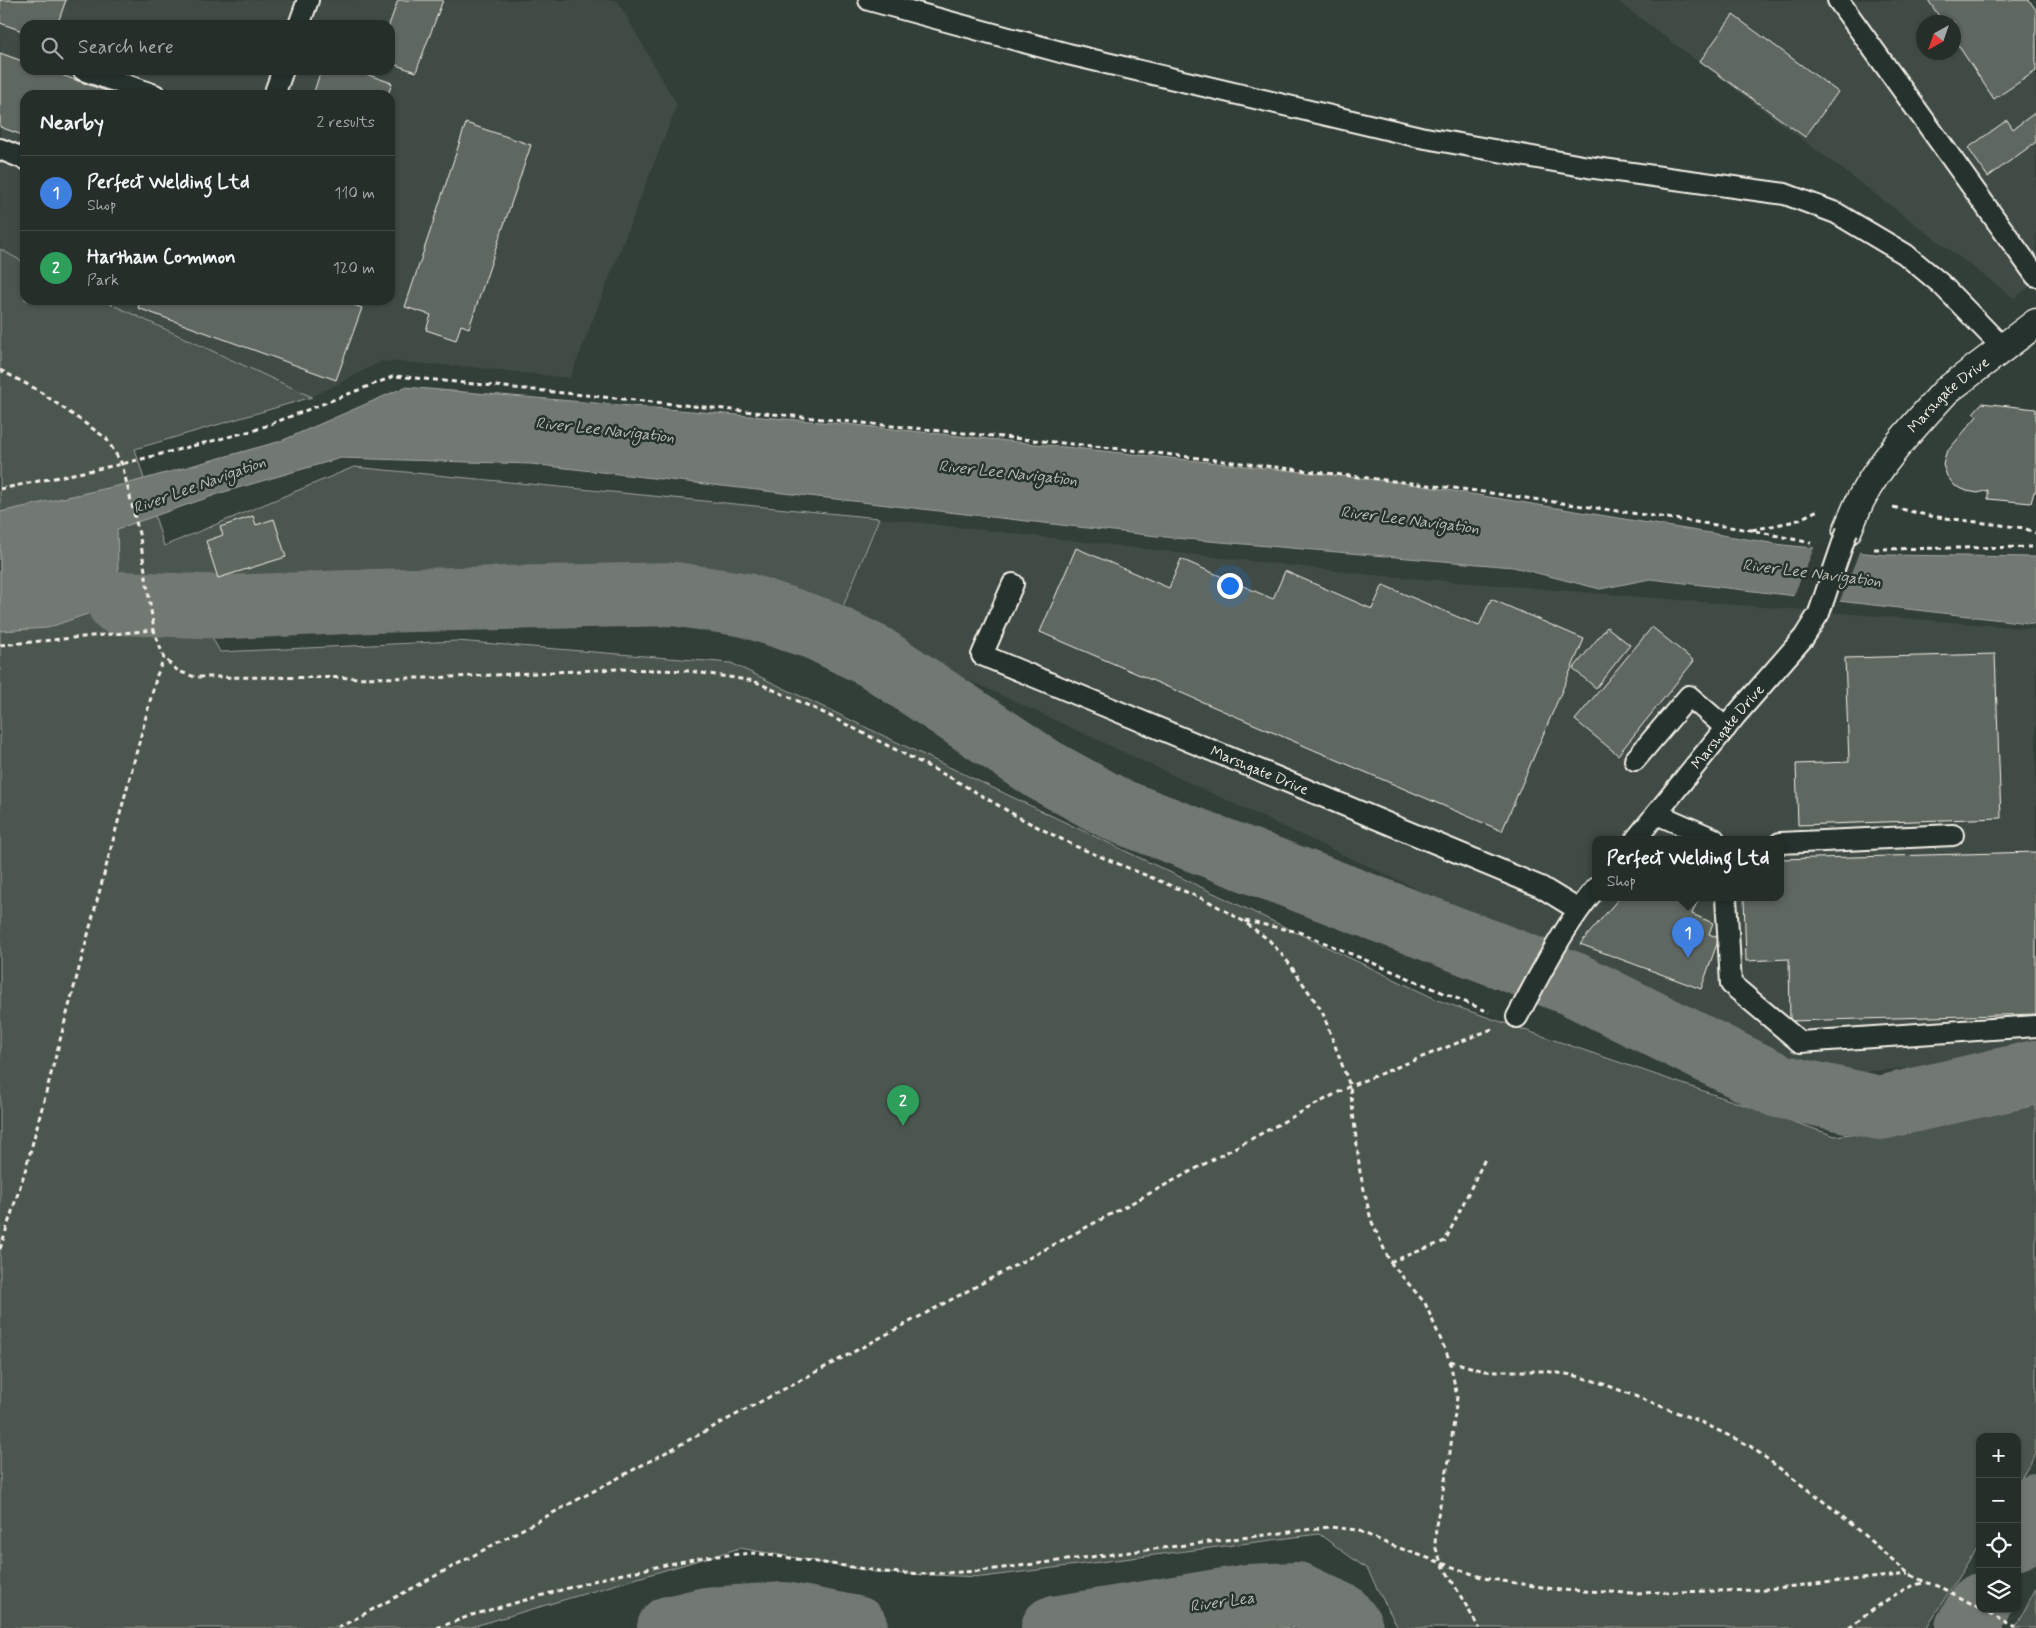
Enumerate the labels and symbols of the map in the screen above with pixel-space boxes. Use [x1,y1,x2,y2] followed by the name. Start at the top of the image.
[1916,15,1961,60] north arrow
[1904,353,1994,438] street label: Marshgate Drive
[534,413,675,450] water label: River Lee Navigation
[130,452,269,521] water label: River Lee Navigation
[937,456,1078,493] water label: River Lee Navigation
[1339,502,1480,541] water label: River Lee Navigation
[1741,555,1882,594] water label: River Lee Navigation
[1217,573,1243,599] your location
[1687,680,1769,774] street label: Marshgate Drive
[1207,742,1311,800] street label: Marshgate Drive
[1672,917,1704,958] pin: 1
[887,1085,919,1126] pin: 2
[1188,1588,1256,1617] water label: River Lea

